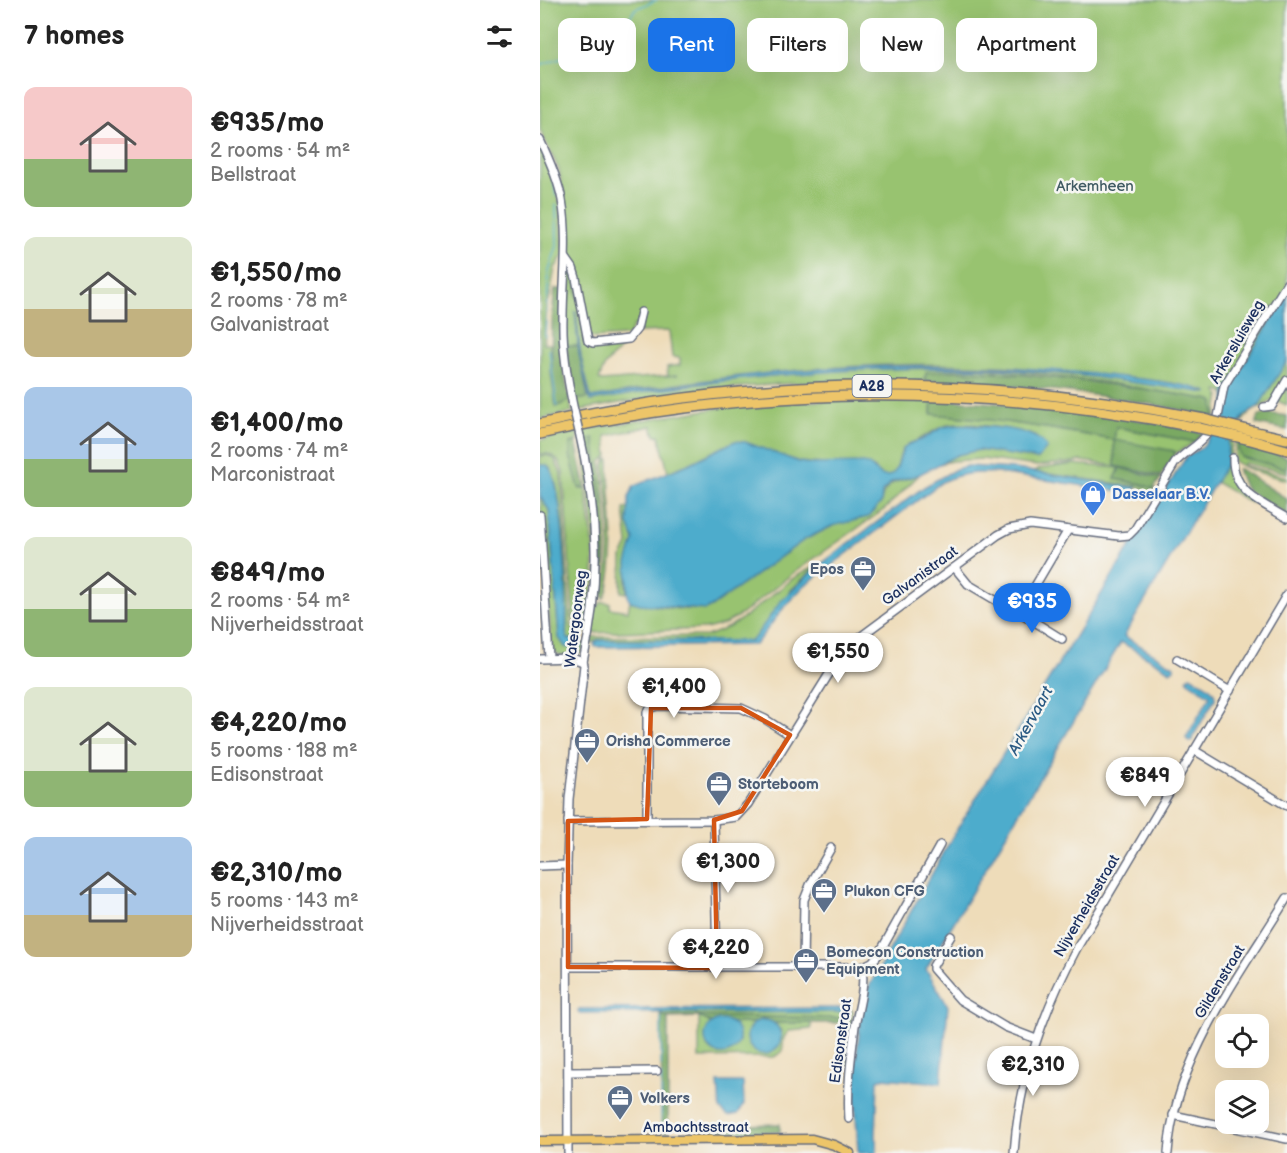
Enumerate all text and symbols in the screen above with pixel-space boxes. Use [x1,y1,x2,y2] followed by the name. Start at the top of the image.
[558,18,636,72] chip: Buy
[648,18,735,72] chip: Rent
[747,18,848,72] chip: Filters
[860,18,944,72] chip: New
[956,18,1097,72] chip: Apartment
[483,20,516,53] icon: filters
[24,21,124,52] text: 7 homes
[210,108,324,139] text: €935/mo
[72,111,144,183] icon: home
[210,139,350,163] text: 2 rooms · 54 m²
[210,163,296,187] text: Bellstraat
[1056,177,1134,196] park label: Arkemheen
[210,258,342,289] text: €1,550/mo
[72,261,144,333] icon: home
[210,289,348,313] text: 2 rooms · 78 m²
[1205,297,1269,387] street label: Arkersluisweg
[210,313,329,337] text: Galvanistraat
[852,375,892,397] road number: A28
[210,408,343,439] text: €1,400/mo
[72,411,144,483] icon: home
[210,439,348,463] text: 2 rooms · 74 m²
[210,463,335,487] text: Marconistraat
[1078,479,1108,517] shop icon: Dasselaar B.V.
[1112,485,1210,504] place label: Dasselaar B.V.
[878,542,962,610] street label: Galvanistraat
[848,554,878,592] office icon: Epos
[210,558,325,589] text: €849/mo
[810,560,844,579] place label: Epos
[72,561,144,633] icon: home
[561,569,591,669] street label: Watergoorweg
[996,583,1068,634] pin: €935
[210,589,350,613] text: 2 rooms · 54 m²
[1007,590,1057,614] text: €935
[210,613,364,637] text: Nijverheidsstraat
[789,633,887,684] pin: €1,550
[806,640,870,664] text: €1,550
[625,668,723,719] pin: €1,400
[642,675,706,699] text: €1,400
[1004,683,1058,759] water label: Arkervaart
[210,708,347,739] text: €4,220/mo
[72,711,144,783] icon: home
[572,726,602,764] office icon: Orisha Commerce
[606,732,731,751] place label: Orisha Commerce
[210,739,358,763] text: 5 rooms · 188 m²
[1109,757,1181,808] pin: €849
[210,763,324,787] text: Edisonstraat
[1120,764,1170,788] text: €849
[704,769,734,807] office icon: Storteboom
[738,775,819,794] place label: Storteboom
[679,843,777,894] pin: €1,300
[696,850,760,874] text: €1,300
[1050,851,1124,961] street label: Nijverheidsstraat
[210,858,342,889] text: €2,310/mo
[72,861,144,933] icon: home
[809,876,839,914] office icon: Plukon CFG
[844,882,925,901] place label: Plukon CFG
[210,889,359,913] text: 5 rooms · 143 m²
[210,913,364,937] text: Nijverheidsstraat
[667,929,765,980] pin: €4,220
[682,936,750,960] text: €4,220
[1191,941,1250,1022] street label: Gildenstraat
[826,943,984,979] place label: Bomecon Construction Equipment
[791,946,821,984] office icon: Bomecon Construction Equipment
[826,997,856,1084] street label: Edisonstraat
[1215,1014,1269,1134] map controls
[1215,1014,1269,1068] button: locate
[984,1046,1082,1097] pin: €2,310
[1001,1053,1065,1077] text: €2,310
[1215,1080,1269,1134] button: layers
[605,1083,635,1121] office icon: Volkers
[640,1089,690,1108] place label: Volkers
[643,1118,749,1137] street label: Ambachtsstraat

